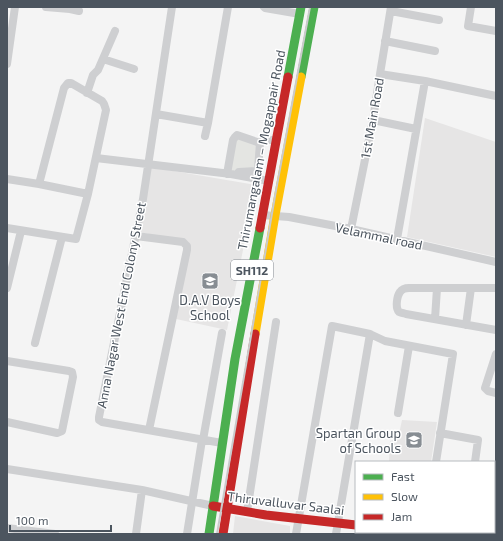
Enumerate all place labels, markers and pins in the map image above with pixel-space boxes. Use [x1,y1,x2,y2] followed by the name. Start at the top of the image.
[200,271,220,291] school or university icon: D.A.V Boys School
[179,292,241,323] place label: D.A.V Boys School
[316,425,401,456] place label: Spartan Group of Schools
[404,430,424,450] school or university icon: Spartan Group of Schools

